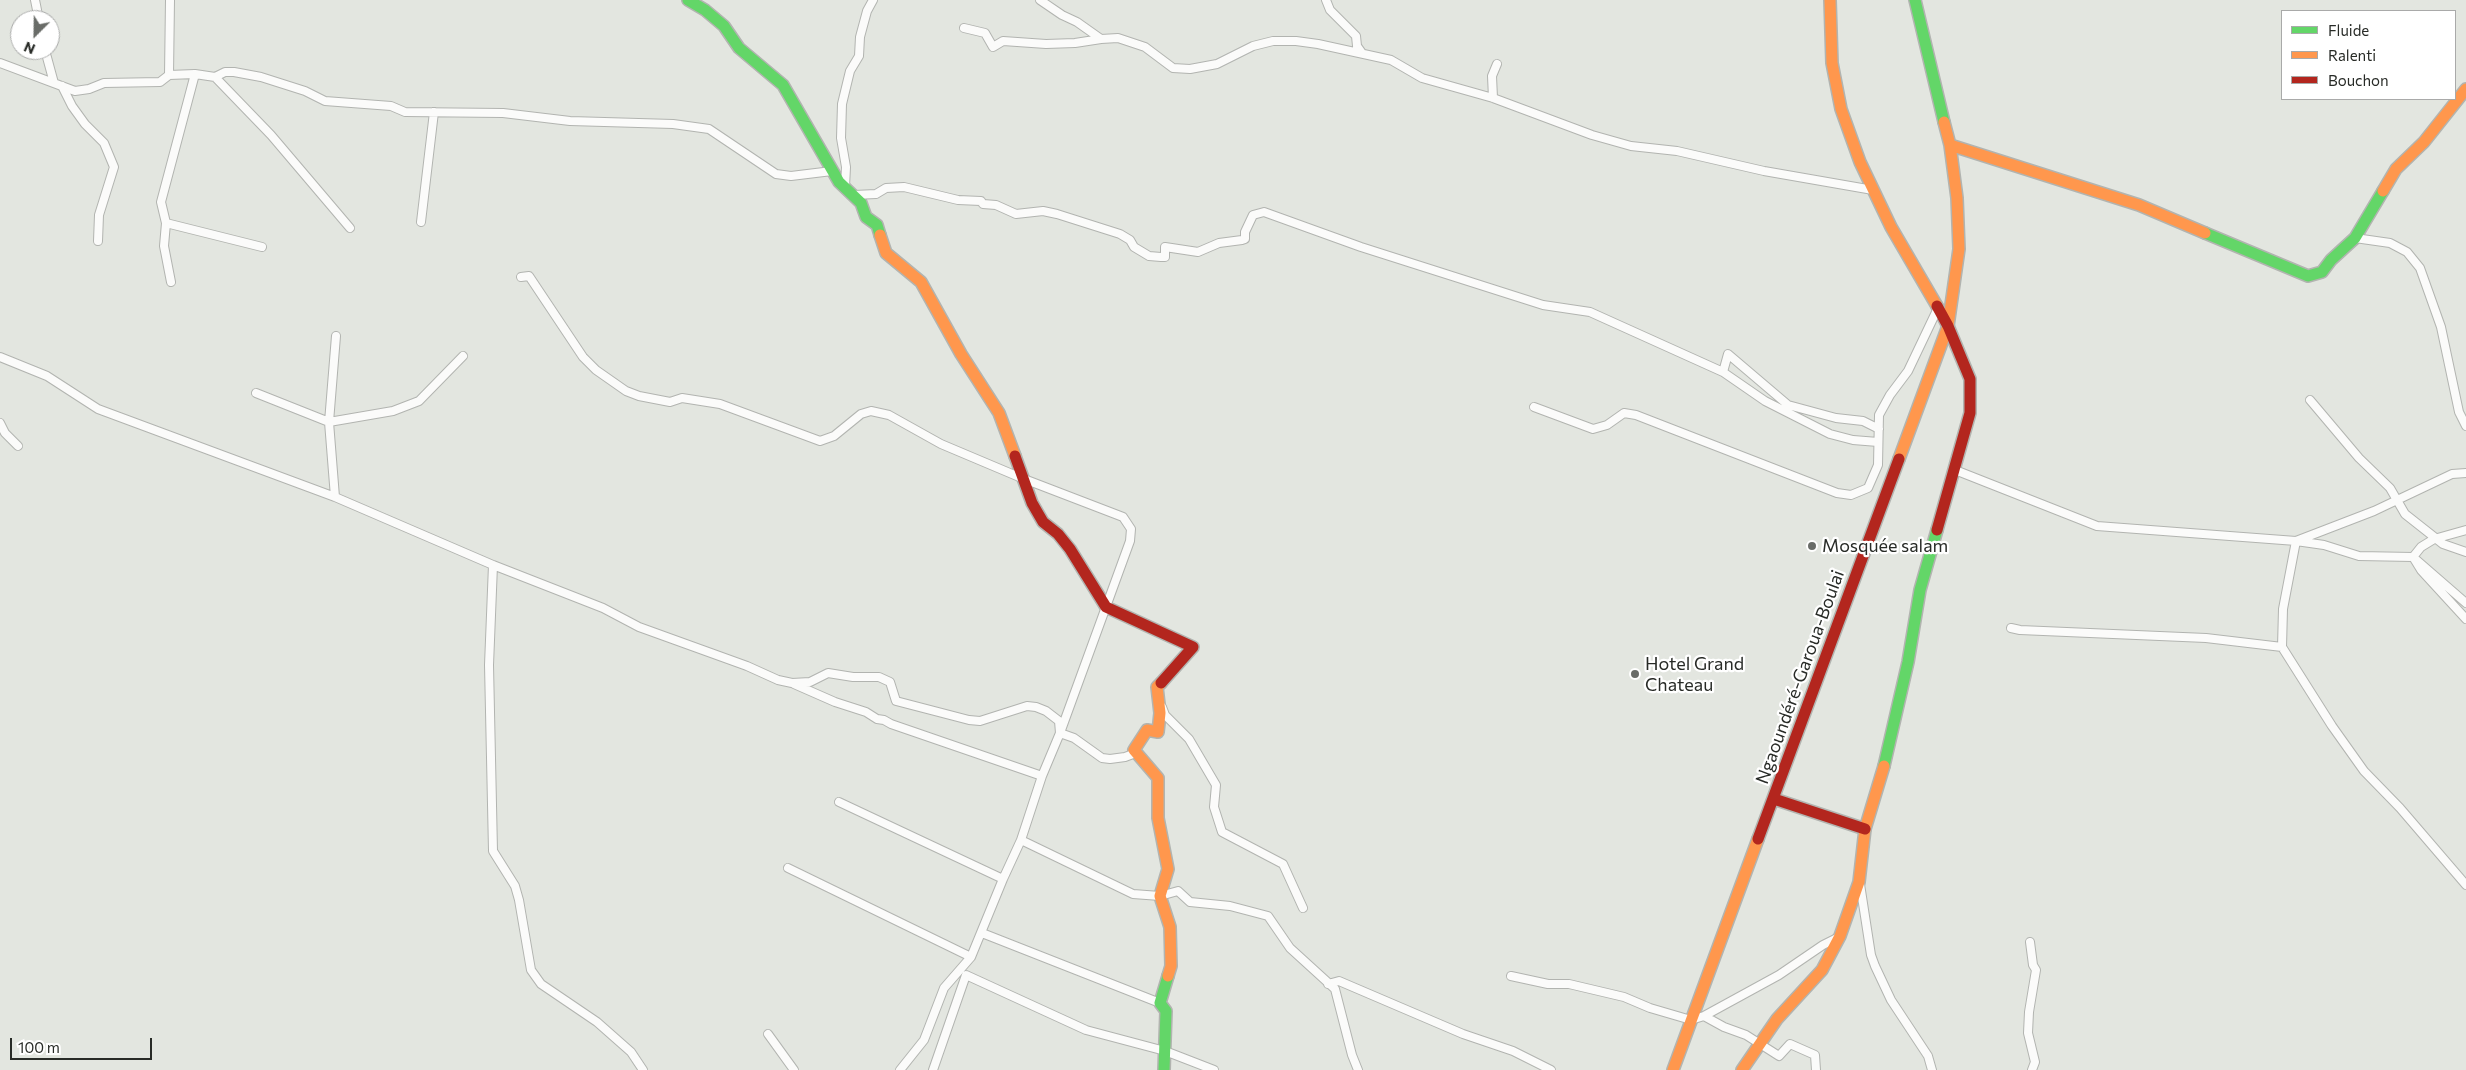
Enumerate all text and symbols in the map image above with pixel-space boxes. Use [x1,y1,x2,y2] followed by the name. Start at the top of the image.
[10,10,60,60] north arrow
[2281,10,2456,100] legend
[2328,21,2369,39] text: Fluide
[21,38,37,58] text: N
[2328,46,2376,64] text: Ralenti
[2328,71,2389,89] text: Bouchon
[1822,535,1948,557] place label: Mosquée salam
[1806,540,1818,552] marker: Mosquée salam
[1751,567,1849,787] street label: Ngaoundéré-Garoua-Boulai
[1645,653,1744,696] place label: Hotel Grand Chateau
[1629,668,1641,680] marker: Hotel Grand Chateau
[12,1028,155,1060] scale bar
[18,1038,60,1056] text: 100 m

